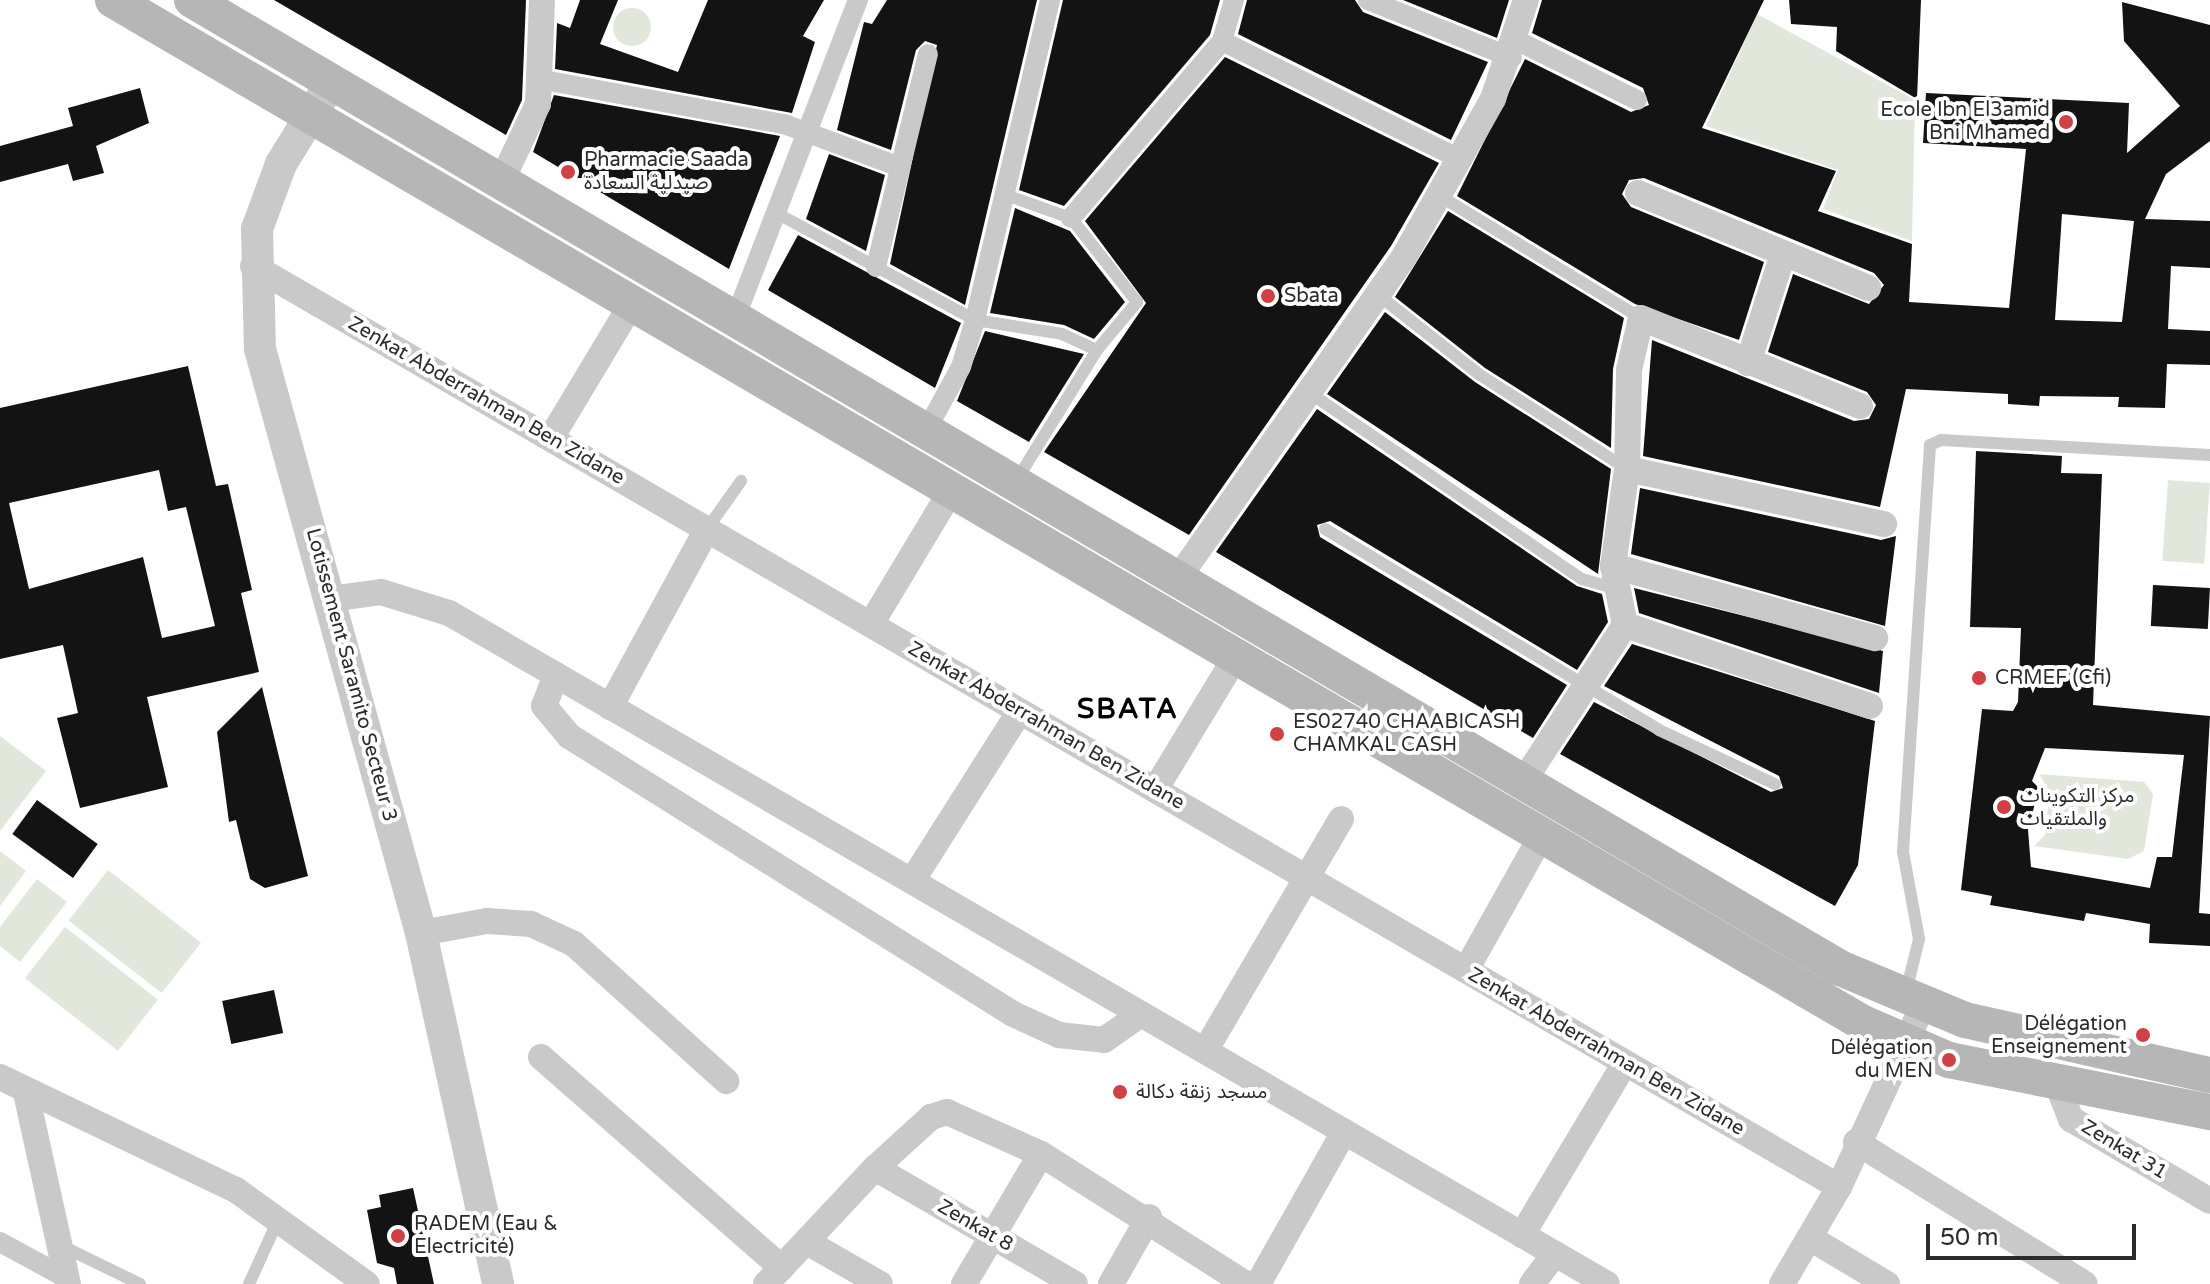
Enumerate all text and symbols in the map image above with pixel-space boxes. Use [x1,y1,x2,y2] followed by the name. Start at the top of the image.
[1880,98,2050,145] place label: Ecole Ibn El3amid Bni Mhamed
[2057,113,2075,131] marker: Ecole Ibn El3amid Bni Mhamed
[584,148,749,195] place label: Pharmacie Saada صيدلية السعادة
[559,163,577,181] marker: Pharmacie Saada صيدلية السعادة
[1284,284,1339,308] place label: Sbata
[1259,287,1277,305] marker: Sbata
[343,312,629,490] street label: Zenkat Abderrahman Ben Zidane
[300,526,402,824] street label: Lotissement Saramito Secteur 3
[903,637,1189,815] street label: Zenkat Abderrahman Ben Zidane
[1995,666,2111,690] place label: CRMEF (Cfi)
[1970,669,1988,687] marker: CRMEF (Cfi)
[1077,692,1179,726] district label: SBATA
[1293,710,1520,757] place label: ES02740 CHAABICASH CHAMKAL CASH
[1268,725,1286,743] marker: ES02740 CHAABICASH CHAMKAL CASH
[2020,784,2135,831] place label: مركز التكوينات والملتقيات
[1995,798,2013,816] marker: مركز التكوينات والملتقيات
[1463,963,1749,1141] street label: Zenkat Abderrahman Ben Zidane
[1991,1012,2127,1059] place label: Délégation Enseignement
[2134,1026,2152,1044] marker: Délégation Enseignement
[1830,1036,1933,1083] place label: Délégation du MEN
[1940,1051,1958,1069] marker: Délégation du MEN
[1136,1080,1268,1104] place label: مسجد زنقة دكالة
[1111,1083,1129,1101] marker: مسجد زنقة دكالة
[2077,1115,2171,1185] street label: Zenkat 31
[933,1195,1017,1257] street label: Zenkat 8
[1930,1208,2140,1258] scale bar
[414,1212,558,1259] place label: RADEM (Eau & Electricité)
[1940,1223,1998,1252] text: 50 m
[389,1227,407,1245] marker: RADEM (Eau & Electricité)

